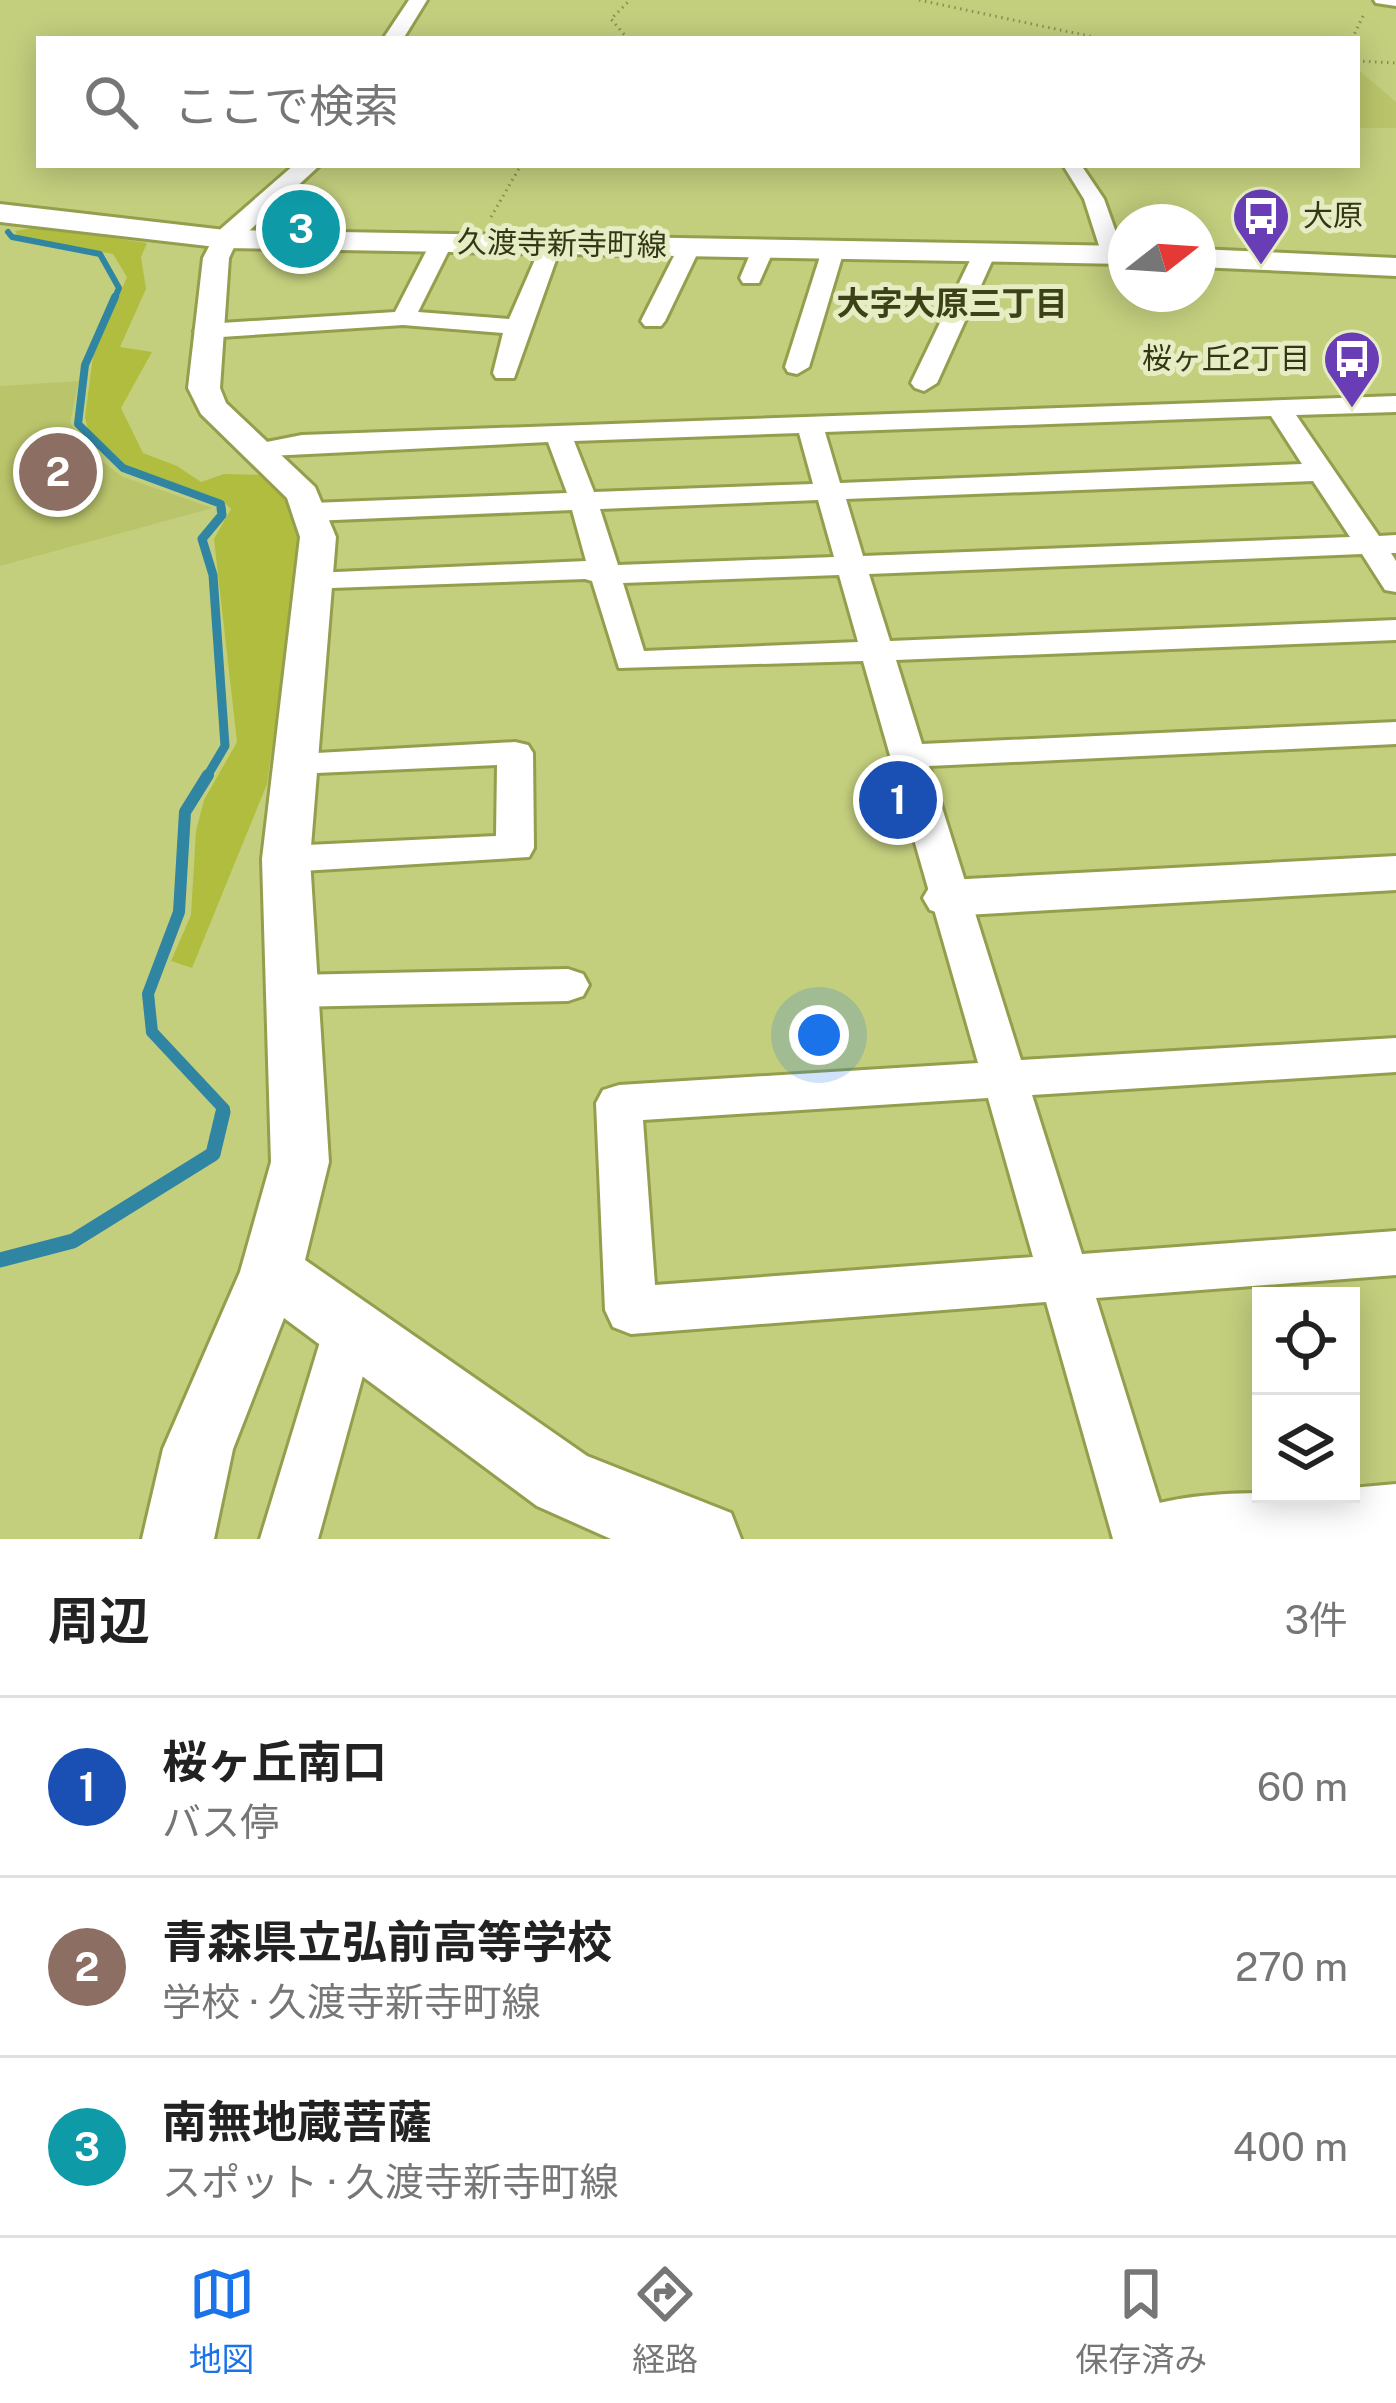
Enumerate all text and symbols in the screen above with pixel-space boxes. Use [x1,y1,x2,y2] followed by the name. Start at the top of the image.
[36,36,1360,168] search box
[78,69,144,135] icon: search
[174,79,399,132] text: ここで検索
[262,184,340,274] pin: 3
[1230,185,1292,267] bus stop icon: 大原
[1303,197,1363,233] place label: 大原
[1108,204,1216,312] north arrow
[457,223,667,263] street label: 久渡寺新寺町線
[837,284,1068,322] district label: 大字大原三丁目
[1321,328,1383,410] bus stop icon: 桜ヶ丘2丁目
[1142,340,1310,376] place label: 桜ヶ丘2丁目
[19,427,97,517] pin: 2
[859,755,937,845] pin: 1
[789,1005,849,1065] your location
[1252,1287,1360,1503] map controls
[1252,1287,1360,1395] button: locate
[1252,1395,1360,1503] button: layers
[48,1591,150,1650] text: 周辺
[1284,1597,1348,1643] text: 3件
[162,1735,387,1788] text: 桜ヶ丘南口
[79,1764,95,1810] text: 1
[1257,1764,1348,1810] text: 60 m
[162,1799,279,1845] text: バス停
[162,1915,612,1968] text: 青森県立弘前高等学校
[75,1944,99,1990] text: 2
[1235,1944,1348,1990] text: 270 m
[162,1979,541,2025] text: 学校 · 久渡寺新寺町線
[162,2095,432,2148] text: 南無地蔵菩薩
[74,2124,100,2170] text: 3
[1233,2124,1348,2170] text: 400 m
[162,2159,619,2205] text: スポット · 久渡寺新寺町線
[189,2261,255,2381] tab: 地図
[632,2261,698,2381] tab: 経路
[1075,2261,1207,2381] tab: 保存済み

